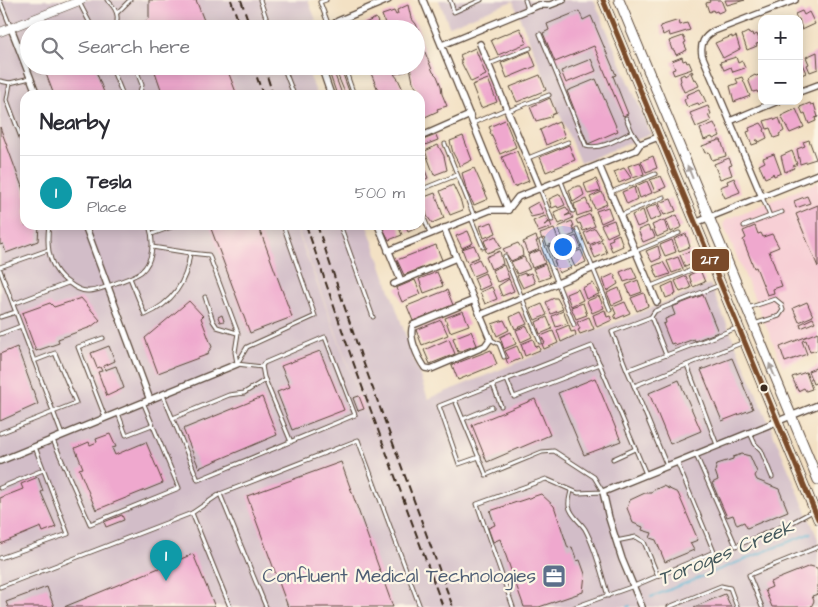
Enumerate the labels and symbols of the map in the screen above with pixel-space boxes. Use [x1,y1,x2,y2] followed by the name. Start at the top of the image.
[686,165,693,180] one-way arrow
[550,234,576,260] your location
[691,248,730,272] line badge: 217
[700,250,720,270] text: 217
[768,363,776,377] one-way arrow
[759,383,769,393] unlabelled marker
[654,513,799,594] water label: Toroges Creek
[150,540,182,581] pin: 1
[263,563,536,591] place label: Confluent Medical Technologies
[541,563,567,589] office icon: Confluent Medical Technologies

